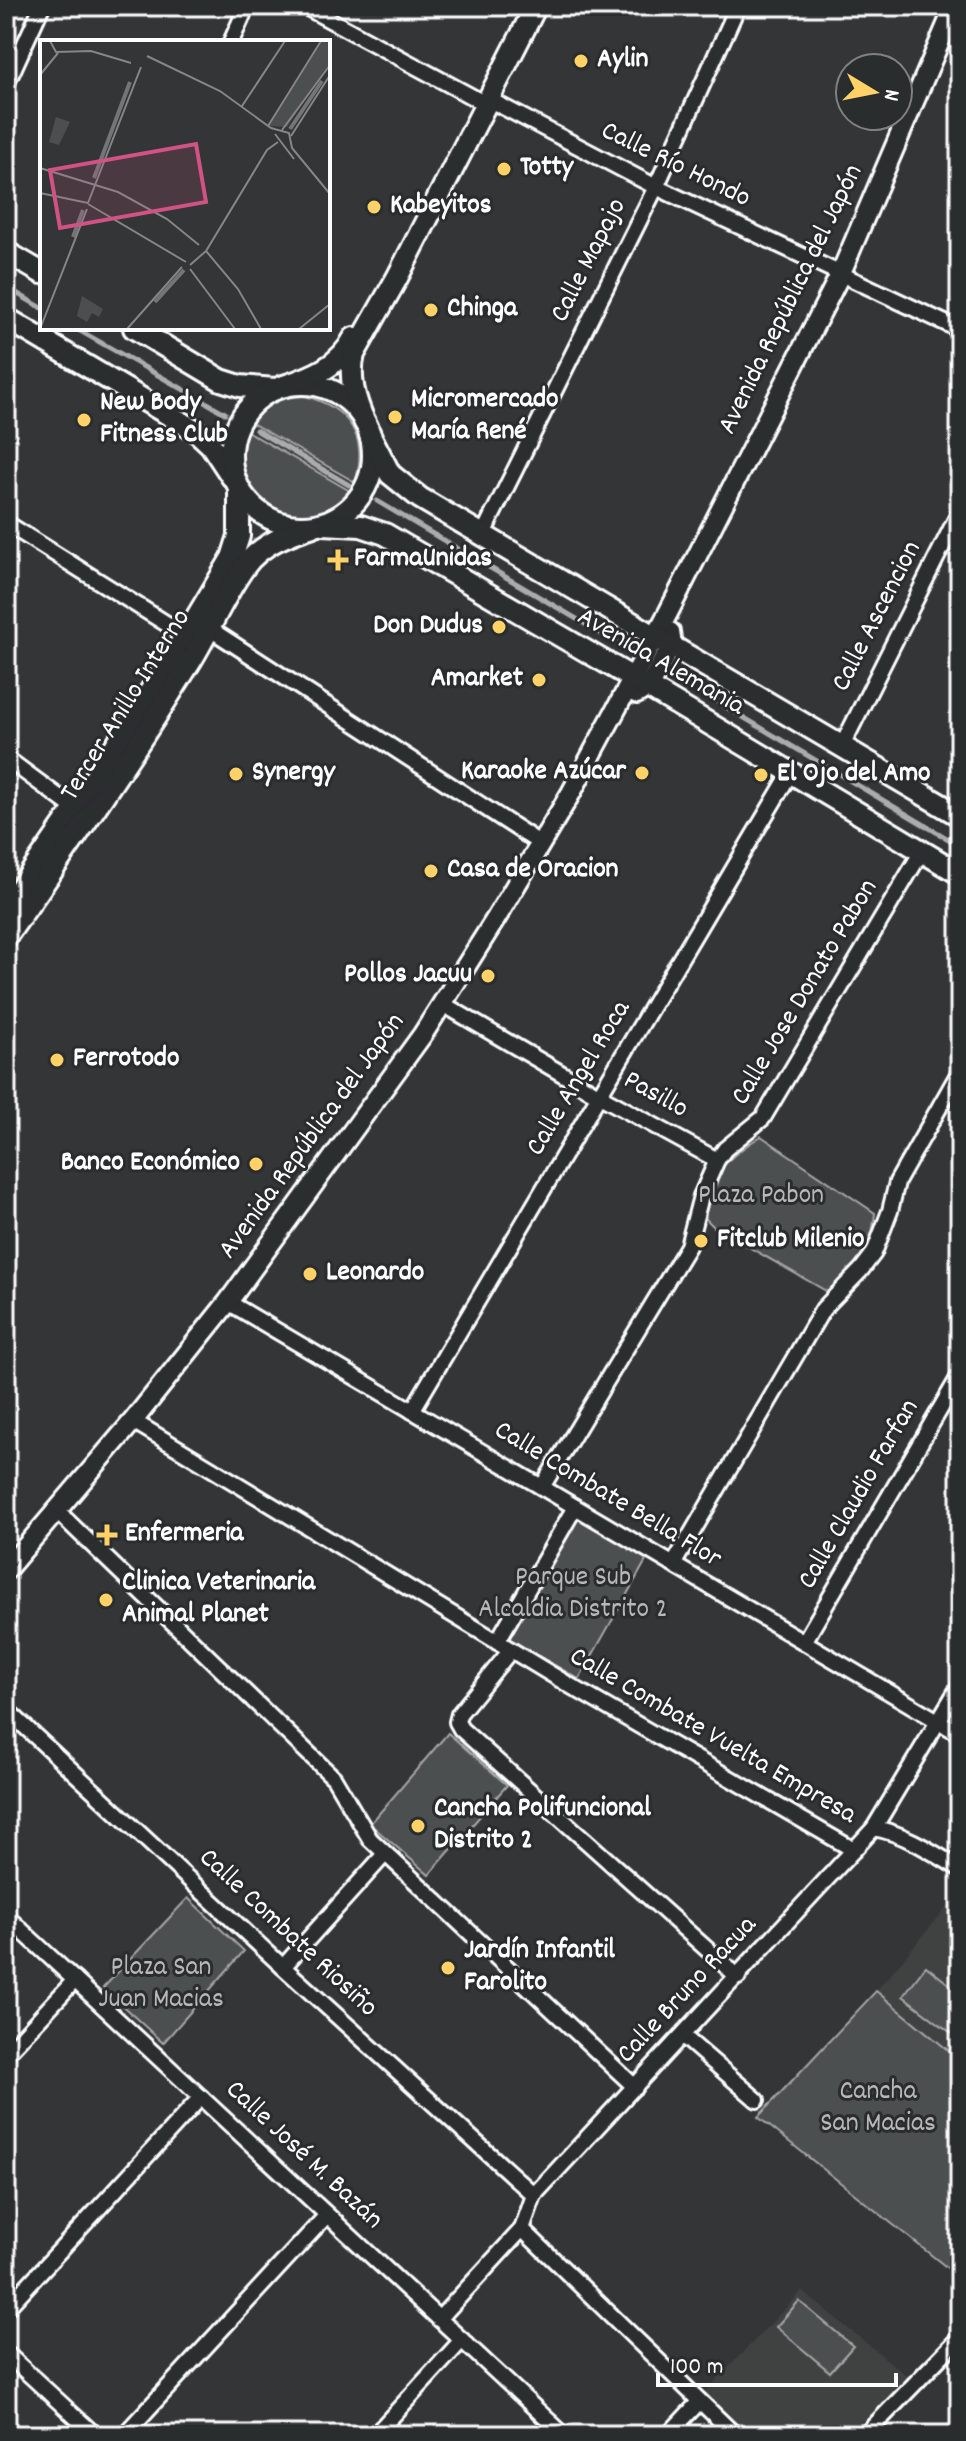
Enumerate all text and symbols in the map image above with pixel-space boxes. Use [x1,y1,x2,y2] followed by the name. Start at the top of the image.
[40,40,330,330] inset map
[597,41,648,81] place label: Aylin
[572,52,590,70] marker: Aylin
[834,52,914,132] north arrow
[874,87,906,103] text: N
[593,113,757,219] street label: Calle Río Hondo
[520,149,575,189] place label: Totty
[709,158,875,442] street label: Avenida República del Japón
[495,160,513,178] marker: Totty
[390,187,492,227] place label: Kabeyitos
[542,192,638,330] street label: Calle Mapajo
[365,198,383,216] marker: Kabeyitos
[447,290,518,330] place label: Chinga
[422,301,440,319] marker: Chinga
[411,381,559,453] place label: Micromercado María René
[100,384,228,456] place label: New Body Fitness Club
[386,408,404,426] marker: Micromercado María René
[75,411,93,429] marker: New Body Fitness Club
[823,535,933,699] street label: Calle Ascencion
[354,540,492,580] place label: FarmaUnidas
[329,551,347,569] marker: FarmaUnidas
[569,599,752,728] street label: Avenida Alemania
[52,602,202,810] street label: Tercer Anillo Interno
[373,607,483,647] place label: Don Dudus
[490,618,508,636] marker: Don Dudus
[431,660,524,700] place label: Amarket
[530,671,548,689] marker: Amarket
[461,753,627,793] place label: Karaoke Azúcar
[252,754,337,794] place label: Synergy
[777,755,931,795] place label: El Ojo del Amo
[633,764,651,782] marker: Karaoke Azúcar
[227,765,245,783] marker: Synergy
[752,766,770,784] marker: El Ojo del Amo
[447,851,619,891] place label: Casa de Oracion
[422,862,440,880] marker: Casa de Oracion
[722,872,890,1114] street label: Calle Jose Donato Pabon
[344,956,472,996] place label: Pollos Jacuu
[479,967,497,985] marker: Pollos Jacuu
[518,993,643,1164] street label: Calle Angel Roca
[210,1006,416,1268] street label: Avenida República del Japón
[73,1040,179,1080] place label: Ferrotodo
[48,1051,66,1069] marker: Ferrotodo
[615,1062,695,1130] street label: Pasillo
[61,1144,240,1184] place label: Banco Económico
[247,1155,265,1173] marker: Banco Económico
[698,1177,824,1217] park label: Plaza Pabon
[717,1221,865,1261] place label: Fitclub Milenio
[692,1232,710,1250] marker: Fitclub Milenio
[326,1254,424,1294] place label: Leonardo
[301,1265,319,1283] marker: Leonardo
[789,1392,931,1598] street label: Calle Claudio Farfan
[486,1412,729,1580] street label: Calle Combate Bella Flor
[125,1515,244,1555] place label: Enfermeria
[96,1524,118,1546] marker: Enfermeria
[478,1559,668,1631] park label: Parque Sub Alcaldia Distrito 2
[122,1564,316,1636] place label: Clinica Veterinaria Animal Planet
[97,1591,115,1609] marker: Clinica Veterinaria Animal Planet
[561,1638,864,1836] street label: Calle Combate Vuelta Empresa
[434,1790,651,1862] place label: Cancha Polifuncional Distrito 2
[409,1817,427,1835] marker: Cancha Polifuncional Distrito 2
[188,1840,386,2028] street label: Calle Combate Riosiño
[609,1907,768,2074] street label: Calle Bruno Racua
[464,1932,615,2004] place label: Jardín Infantil Farolito
[98,1949,224,2021] park label: Plaza San Juan Macias
[439,1959,457,1977] marker: Jardín Infantil Farolito
[215,2072,391,2240] street label: Calle José M. Bazán
[820,2073,936,2145] park label: Cancha San Macias
[658,2337,896,2387] scale bar
[670,2351,723,2385] text: 100 m

